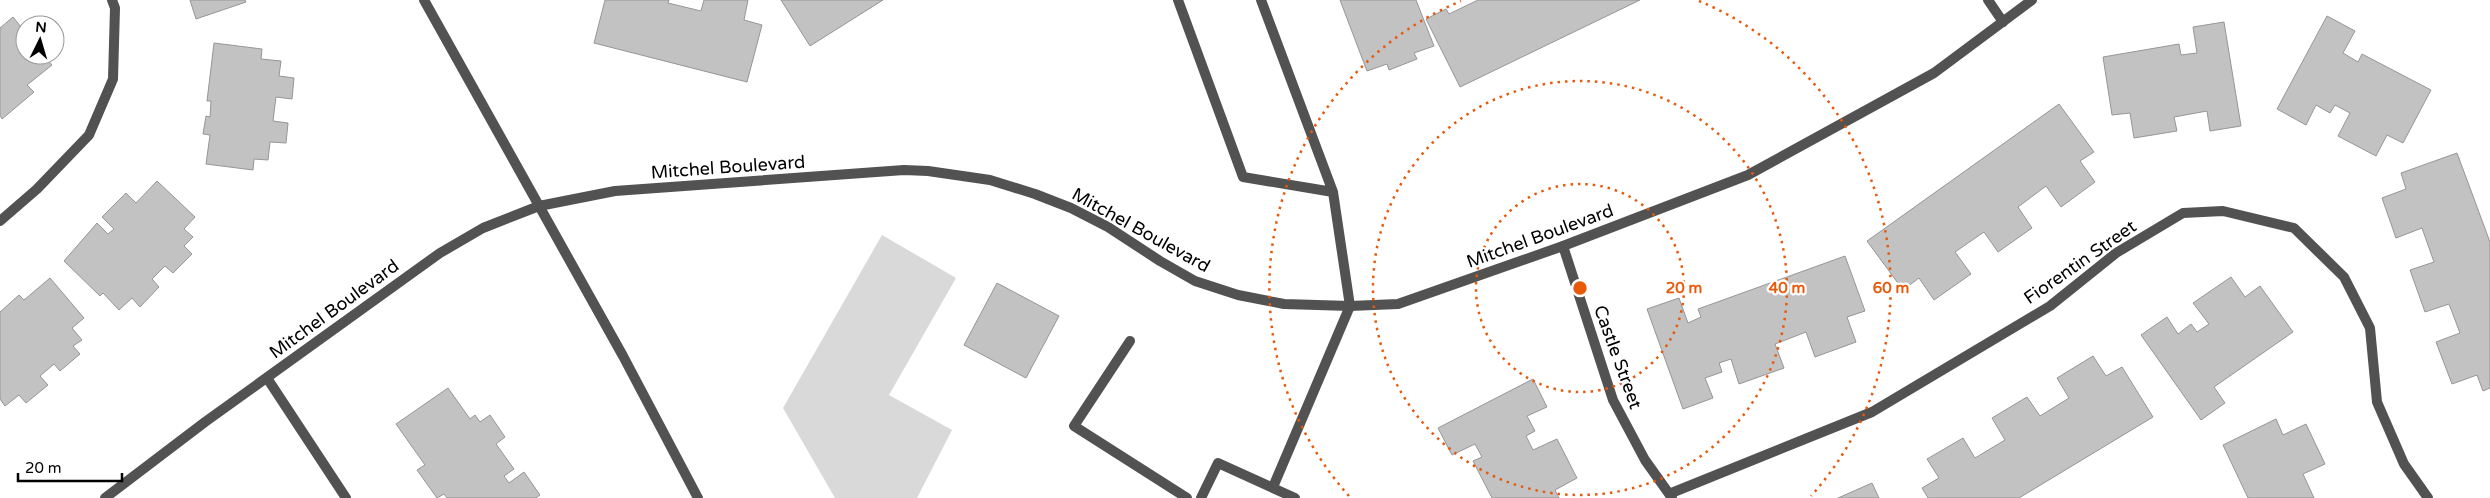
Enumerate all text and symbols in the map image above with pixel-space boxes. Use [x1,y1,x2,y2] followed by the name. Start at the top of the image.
[15,15,65,65] north arrow
[35,19,47,37] text: N
[650,151,806,183] street label: Mitchel Boulevard
[1068,183,1214,277] street label: Mitchel Boulevard
[1464,199,1616,273] street label: Mitchel Boulevard
[2020,215,2141,309] street label: Fiorentin Street
[265,255,403,363] street label: Mitchel Boulevard
[1571,279,1589,297] centre of rings
[1666,279,1702,297] text: 20 m
[1769,279,1805,297] text: 40 m
[1873,279,1909,297] text: 60 m
[1589,302,1647,412] street label: Castle Street
[18,450,121,482] scale bar
[25,459,62,477] text: 20 m

